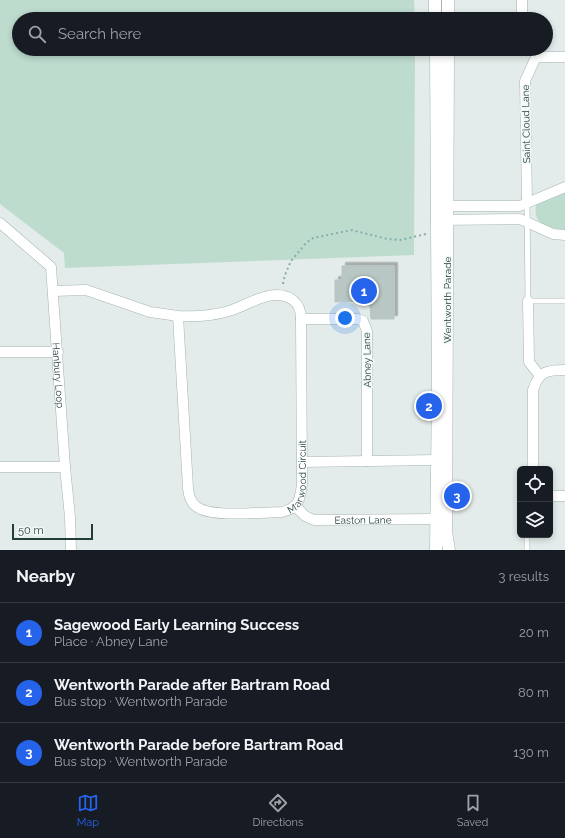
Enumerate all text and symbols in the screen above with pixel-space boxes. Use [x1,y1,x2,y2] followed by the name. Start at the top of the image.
[12,12,553,56] search box
[26,23,48,45] icon: search
[58,25,141,43] text: Search here
[520,84,532,163] street label: Saint Cloud Lane
[442,257,453,343] street label: Wentworth Parade
[351,276,377,306] pin: 1
[335,308,355,328] your location
[361,332,373,388] street label: Abney Lane
[51,342,66,409] street label: Hanbury Loop
[416,391,442,421] pin: 2
[285,439,308,515] street label: Marwood Circuit
[517,466,553,538] map controls
[517,466,553,502] button: locate
[444,481,470,511] pin: 3
[517,502,553,538] button: layers
[334,514,392,525] street label: Easton Lane
[12,522,93,541] scale bar
[18,524,44,537] text: 50 m
[16,566,75,586] text: Nearby
[499,569,549,584] text: 3 results
[54,616,299,634] text: Sagewood Early Learning Success
[26,625,32,640] text: 1
[519,625,549,640] text: 20 m
[54,634,168,649] text: Place · Abney Lane
[54,676,330,694] text: Wentworth Parade after Bartram Road
[25,685,33,700] text: 2
[518,685,549,700] text: 80 m
[54,694,227,709] text: Bus stop · Wentworth Parade
[54,736,343,754] text: Wentworth Parade before Bartram Road
[25,745,33,760] text: 3
[513,745,549,760] text: 130 m
[54,754,227,769] text: Bus stop · Wentworth Parade
[77,792,99,829] tab: Map
[253,792,303,829] tab: Directions
[457,792,488,829] tab: Saved

